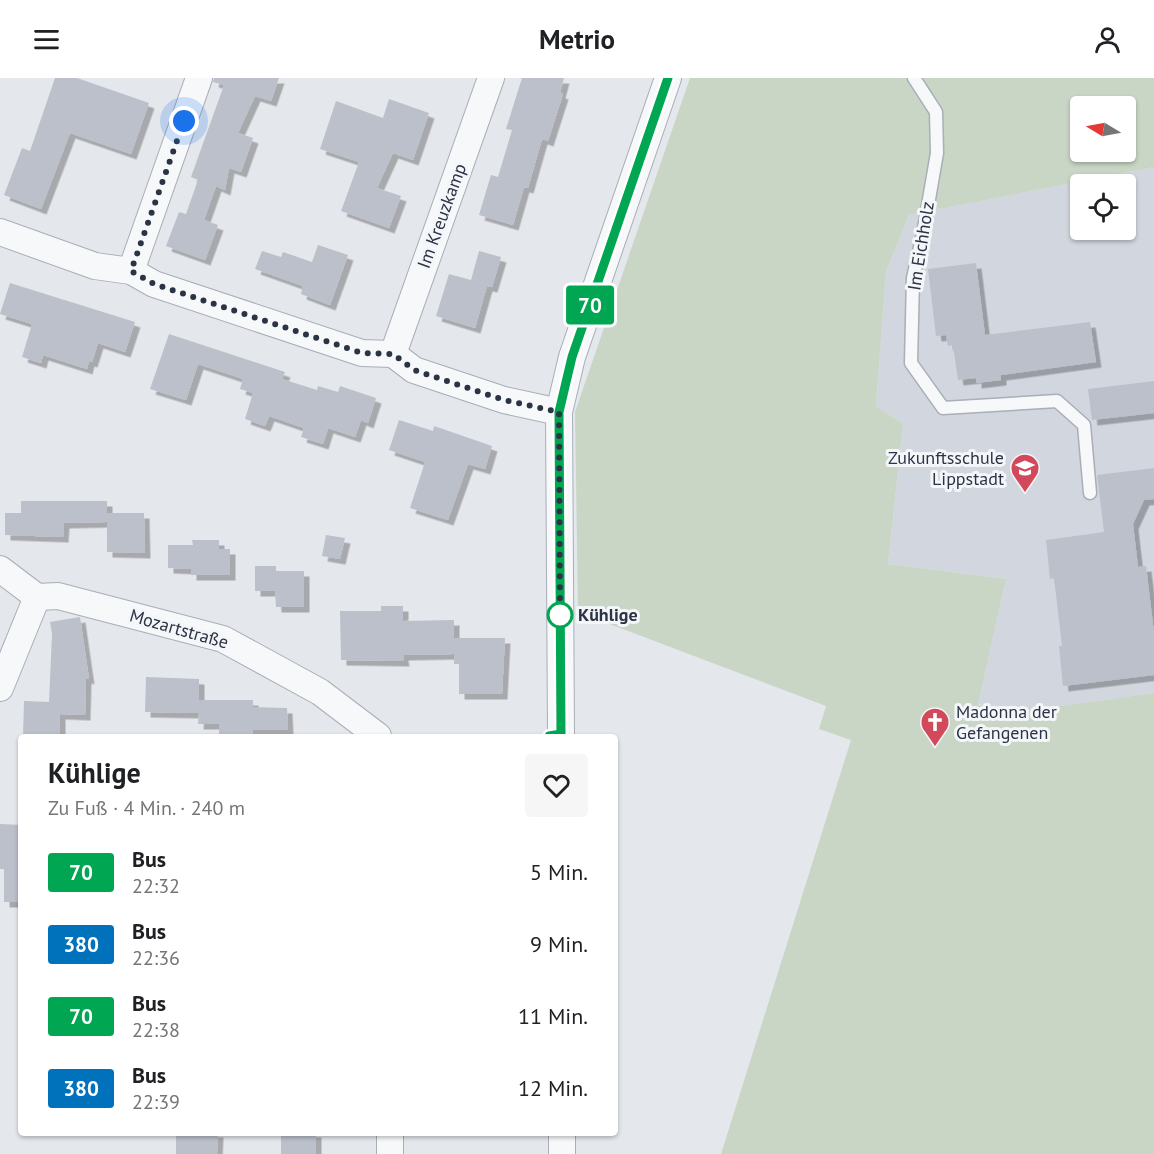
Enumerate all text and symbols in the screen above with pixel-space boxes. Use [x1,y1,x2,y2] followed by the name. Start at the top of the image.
[539,22,615,56] text: Metrio
[30,23,63,56] icon: menu
[1091,23,1124,56] icon: person
[1070,96,1136,162] north arrow
[1070,96,1136,240] map controls
[169,106,199,136] your location
[412,160,471,271] street label: Im Kreuzkamp
[1070,174,1136,240] button: locate
[902,200,939,292] street label: Im Eichholz
[563,286,617,324] line badge: 70
[578,292,602,319] text: 70
[888,446,1004,490] place label: Zukunftsschule Lippstadt
[1009,452,1041,494] school or university icon: Zukunftsschule Lippstadt
[547,602,573,628] marker: Kühlige
[127,603,231,654] street label: Mozartstraße
[578,603,638,626] place label: Kühlige
[956,700,1057,744] place label: Madonna der Gefangenen
[919,706,951,748] church icon: Madonna der Gefangenen
[48,754,141,791] text: Kühlige
[525,754,588,817] button: heart
[48,795,245,821] text: Zu Fuß · 4 Min. · 240 m
[132,845,166,873] text: Bus
[530,858,588,886] text: 5 Min.
[69,859,93,886] text: 70
[132,873,180,899] text: 22:32
[132,917,166,945] text: Bus
[530,930,588,958] text: 9 Min.
[63,931,99,958] text: 380
[132,945,180,971] text: 22:36
[132,989,166,1017] text: Bus
[518,1002,588,1030] text: 11 Min.
[69,1003,93,1030] text: 70
[132,1017,180,1043] text: 22:38
[132,1061,166,1089] text: Bus
[518,1074,588,1102] text: 12 Min.
[63,1075,99,1102] text: 380
[132,1089,180,1115] text: 22:39

